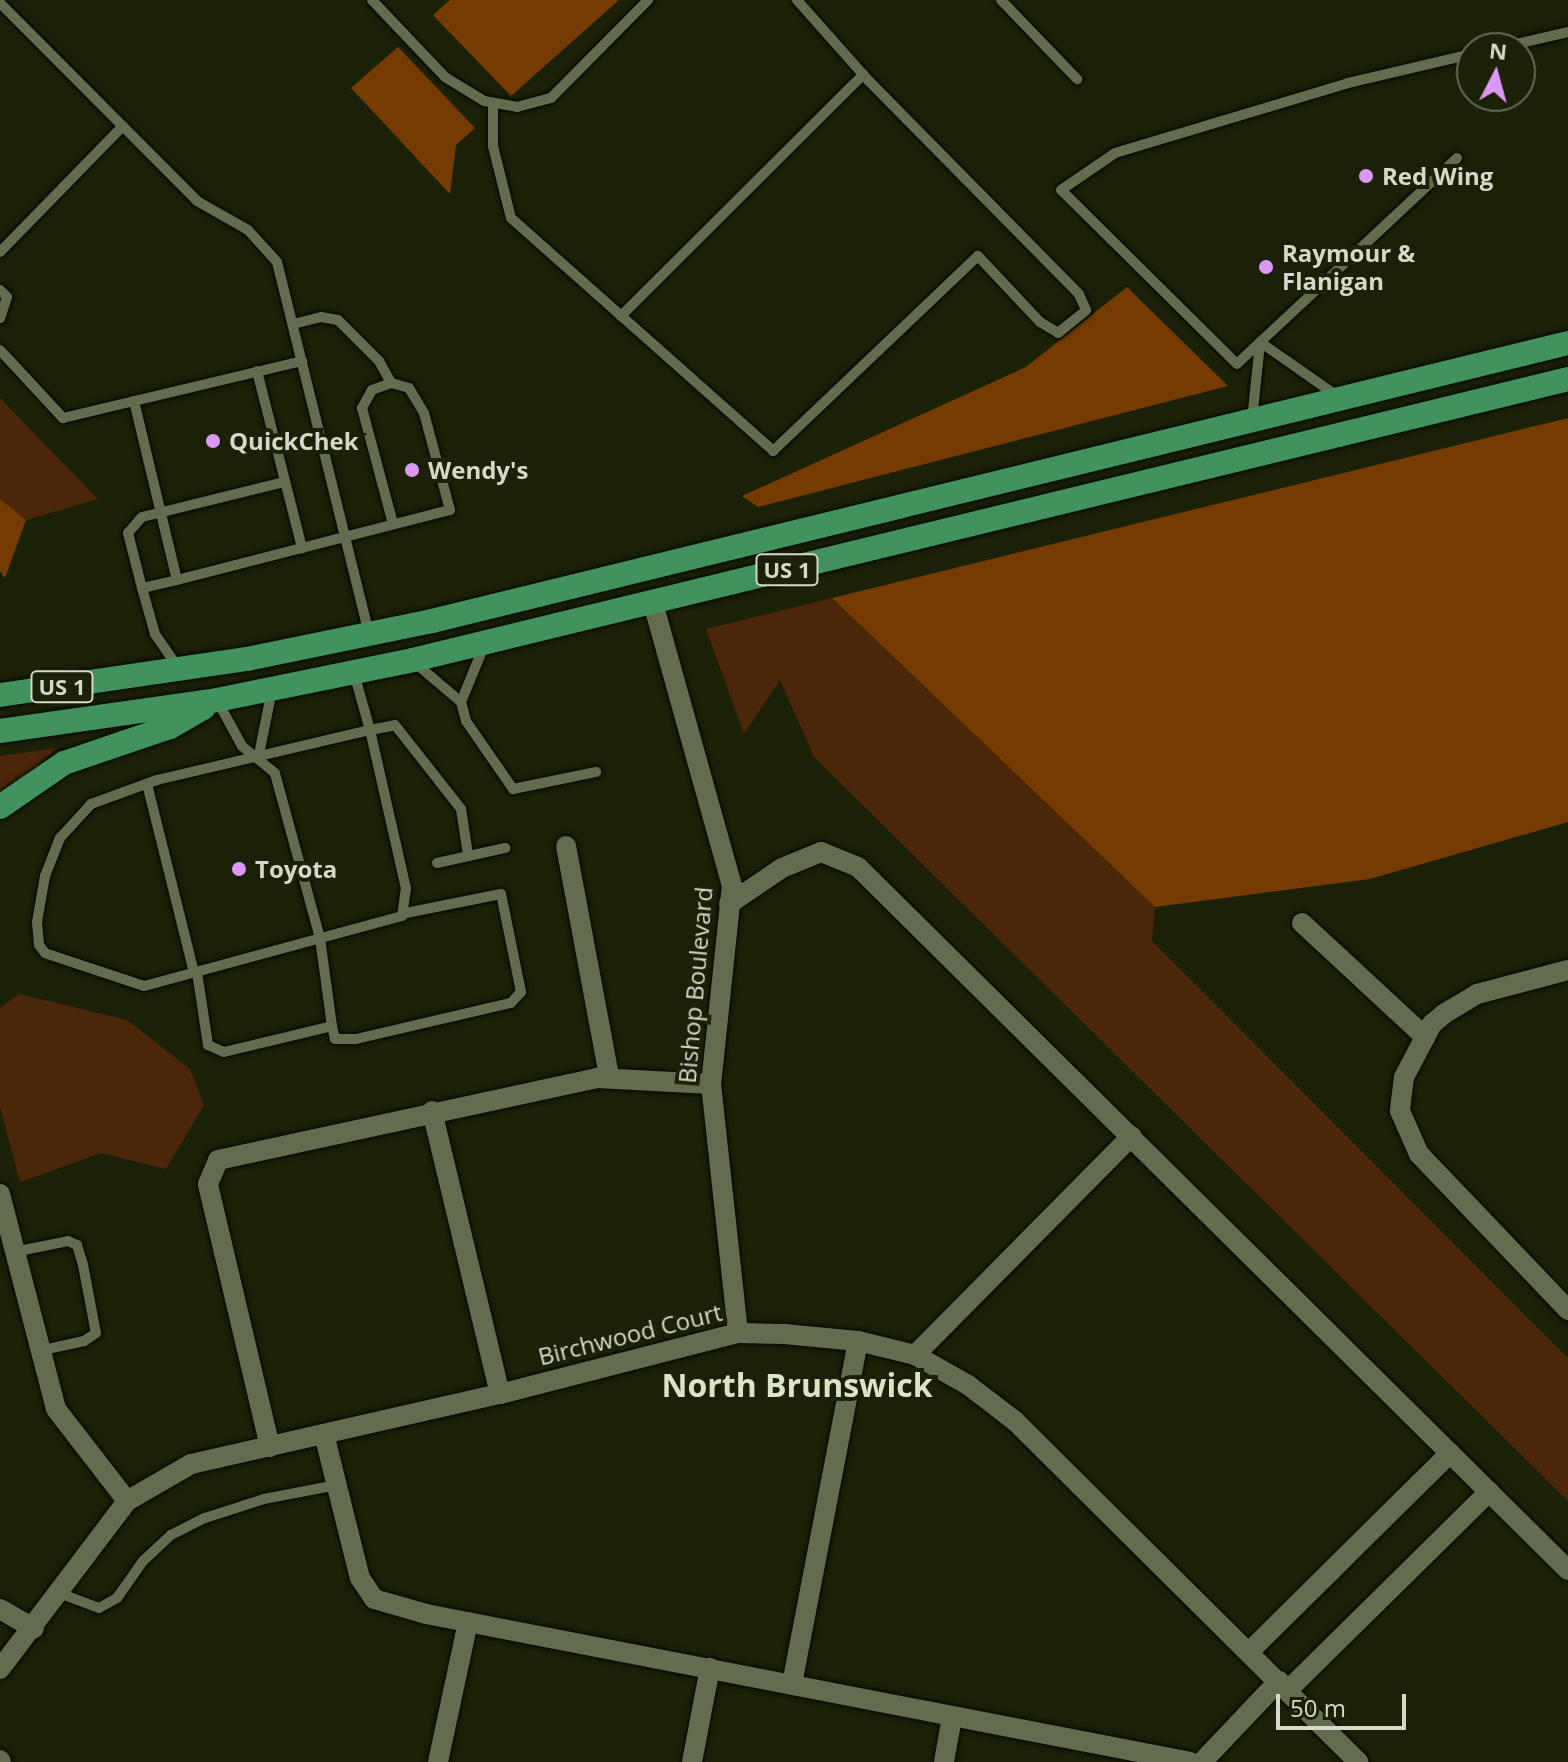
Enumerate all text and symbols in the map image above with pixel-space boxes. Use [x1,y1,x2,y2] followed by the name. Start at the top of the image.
[1456,32,1536,112] north arrow
[1488,34,1509,66] text: N
[1382,162,1493,190] place label: Red Wing
[1357,167,1375,185] marker: Red Wing
[1282,239,1415,295] place label: Raymour & Flanigan
[1257,258,1275,276] marker: Raymour & Flanigan
[229,427,359,455] place label: QuickChek
[204,432,222,450] marker: QuickChek
[428,456,528,484] place label: Wendy's
[403,461,421,479] marker: Wendy's
[755,552,819,588] road number: US 1
[30,669,94,705] road number: US 1
[255,855,337,883] place label: Toyota
[230,860,248,878] marker: Toyota
[672,886,718,1084] street label: Bishop Boulevard
[535,1297,725,1371] street label: Birchwood Court
[661,1366,933,1404] district label: North Brunswick
[1280,1678,1410,1728] scale bar
[1290,1691,1346,1724] text: 50 m

